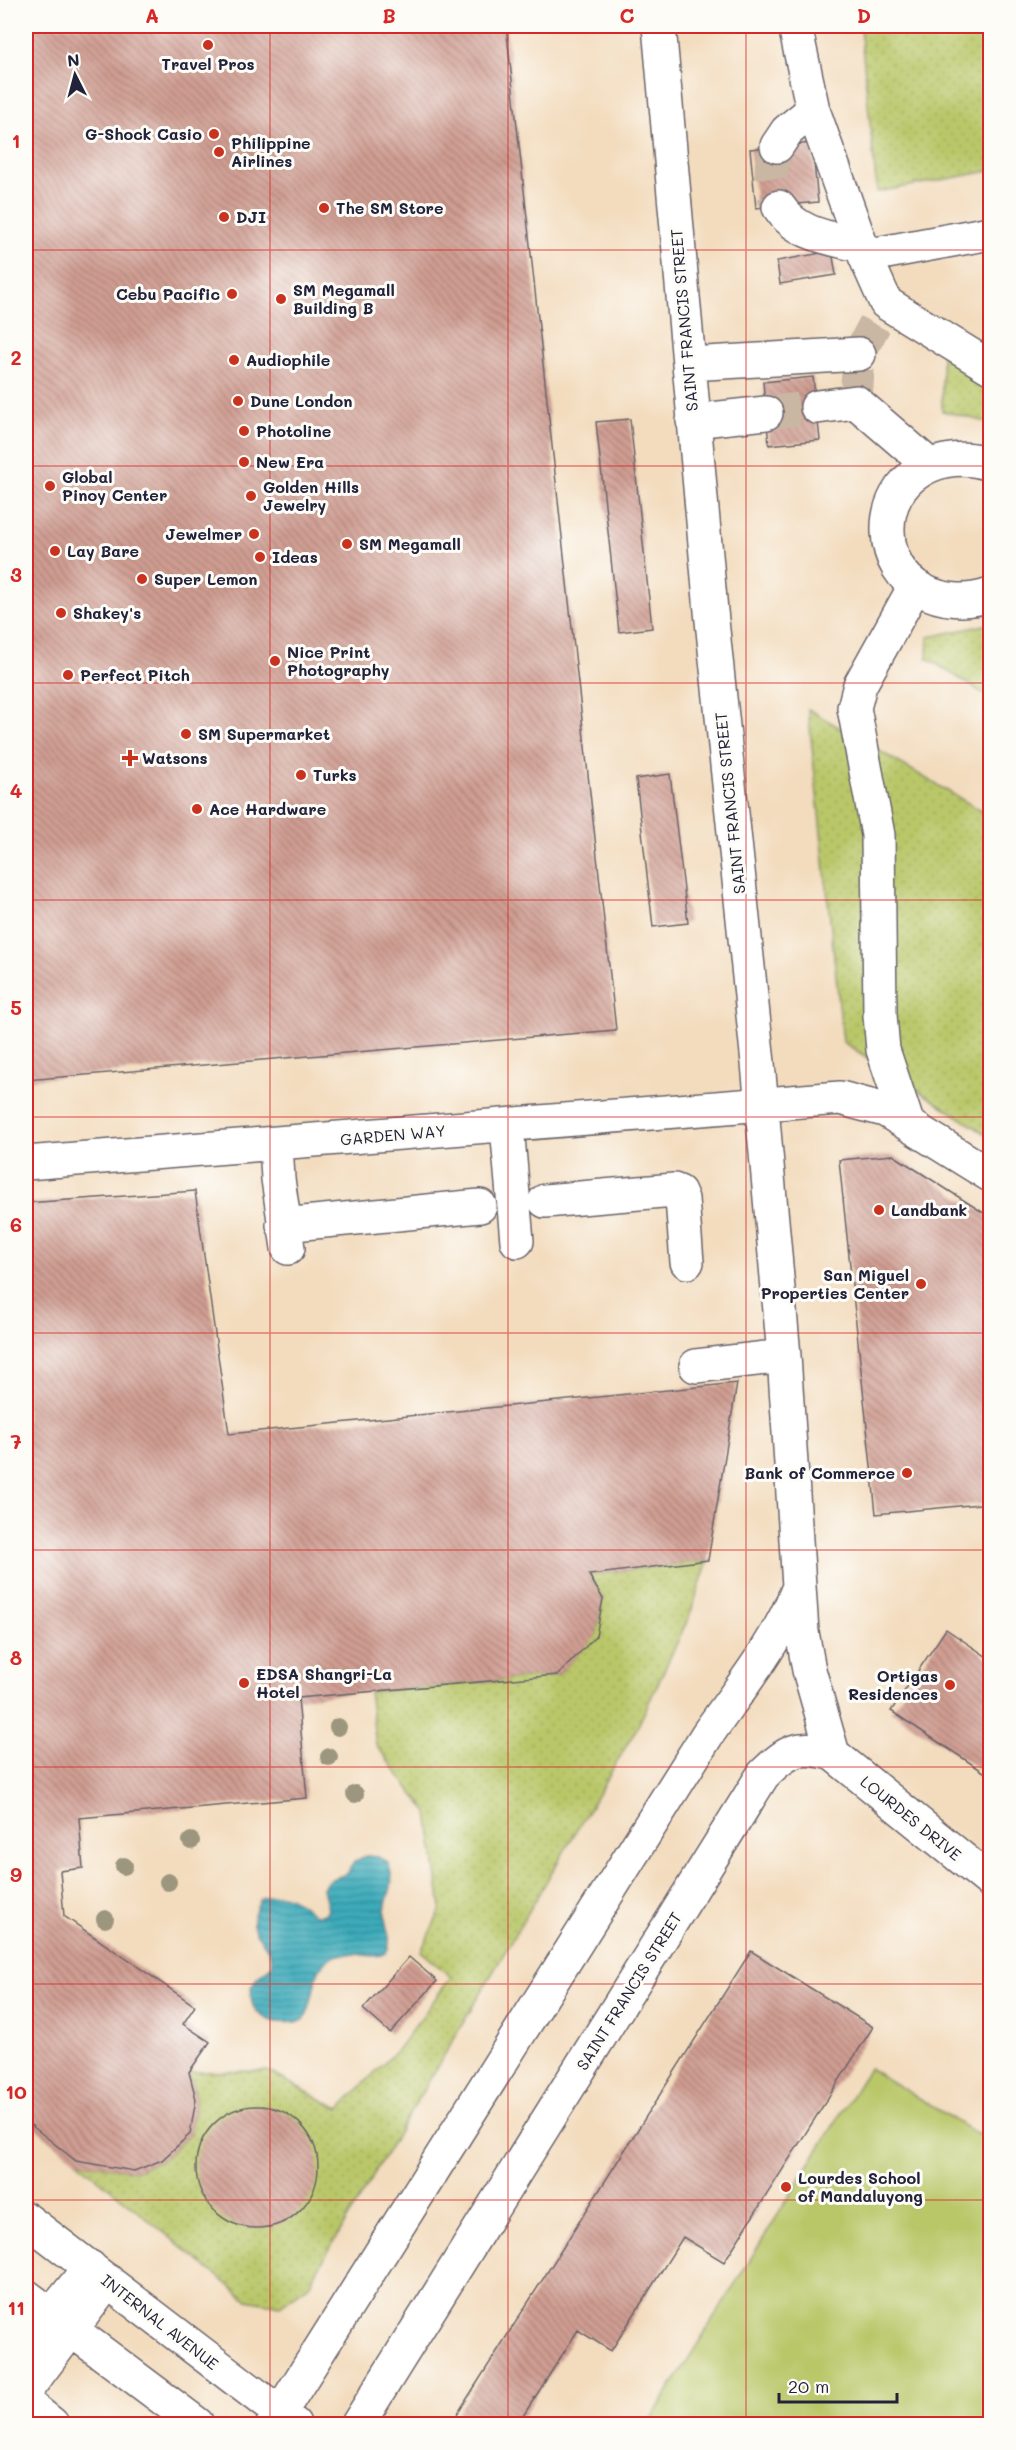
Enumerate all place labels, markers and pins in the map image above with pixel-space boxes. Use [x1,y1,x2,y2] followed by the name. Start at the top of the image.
[201,38,215,52] marker: Travel Pros
[162,53,254,74] place label: Travel Pros
[85,123,202,144] place label: G-Shock Casio
[207,127,221,141] marker: G-Shock Casio
[231,132,311,171] place label: Philippine Airlines
[212,145,226,159] marker: Philippine Airlines
[336,197,443,218] place label: The SM Store
[317,201,331,215] marker: The SM Store
[236,206,266,227] place label: DJI
[217,210,231,224] marker: DJI
[293,279,395,318] place label: SM Megamall Building B
[116,283,220,304] place label: Cebu Pacific
[225,287,239,301] marker: Cebu Pacific
[274,292,288,306] marker: SM Megamall Building B
[246,349,330,370] place label: Audiophile
[227,353,241,367] marker: Audiophile
[250,390,352,411] place label: Dune London
[231,394,245,408] marker: Dune London
[256,420,331,441] place label: Photoline
[237,424,251,438] marker: Photoline
[256,451,324,472] place label: New Era
[237,455,251,469] marker: New Era
[62,466,167,505] place label: Global Pinoy Center
[263,476,359,515] place label: Golden Hills Jewelry
[43,479,57,493] marker: Global Pinoy Center
[244,489,258,503] marker: Golden Hills Jewelry
[165,523,242,544] place label: Jewelmer
[247,527,261,541] marker: Jewelmer
[359,533,461,554] place label: SM Megamall
[340,537,354,551] marker: SM Megamall
[67,540,139,561] place label: Lay Bare
[48,544,62,558] marker: Lay Bare
[272,546,318,567] place label: Ideas
[253,550,267,564] marker: Ideas
[154,568,257,589] place label: Super Lemon
[135,572,149,586] marker: Super Lemon
[73,602,141,623] place label: Shakey's
[54,606,68,620] marker: Shakey's
[287,641,390,680] place label: Nice Print Photography
[268,654,282,668] marker: Nice Print Photography
[80,664,190,685] place label: Perfect Pitch
[61,668,75,682] marker: Perfect Pitch
[198,723,330,744] place label: SM Supermarket
[179,727,193,741] marker: SM Supermarket
[142,747,208,768] place label: Watsons
[123,751,137,765] marker: Watsons
[313,764,357,785] place label: Turks
[294,768,308,782] marker: Turks
[209,798,326,819] place label: Ace Hardware
[190,802,204,816] marker: Ace Hardware
[891,1199,967,1220] place label: Landbank
[872,1203,886,1217] marker: Landbank
[761,1264,909,1303] place label: San Miguel Properties Center
[914,1277,928,1291] marker: San Miguel Properties Center
[745,1462,895,1483] place label: Bank of Commerce
[900,1466,914,1480] marker: Bank of Commerce
[256,1663,392,1702] place label: EDSA Shangri-La Hotel
[848,1665,938,1704] place label: Ortigas Residences
[237,1676,251,1690] marker: EDSA Shangri-La Hotel
[943,1678,957,1692] marker: Ortigas Residences
[798,2167,923,2206] place label: Lourdes School of Mandaluyong
[779,2180,793,2194] marker: Lourdes School of Mandaluyong

